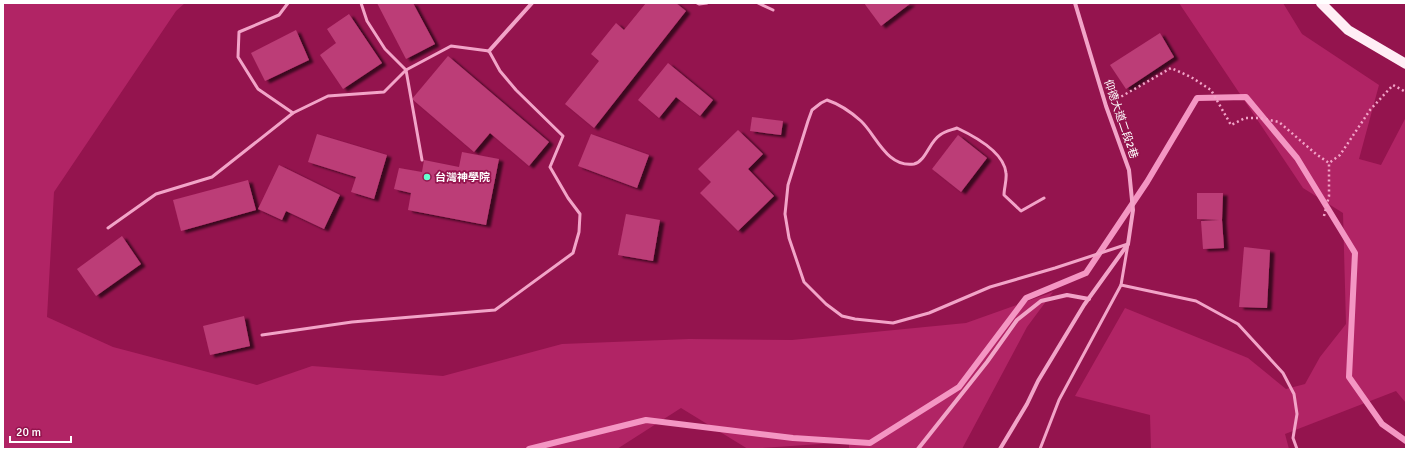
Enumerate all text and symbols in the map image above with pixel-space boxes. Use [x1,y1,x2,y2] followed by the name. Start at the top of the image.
[1101,78,1141,160] street label: 仰德大道二段2巷
[435,171,490,184] place label: 台灣神學院
[422,172,432,182] marker: 台灣神學院
[10,418,71,444] scale bar
[16,425,41,440] text: 20 m

